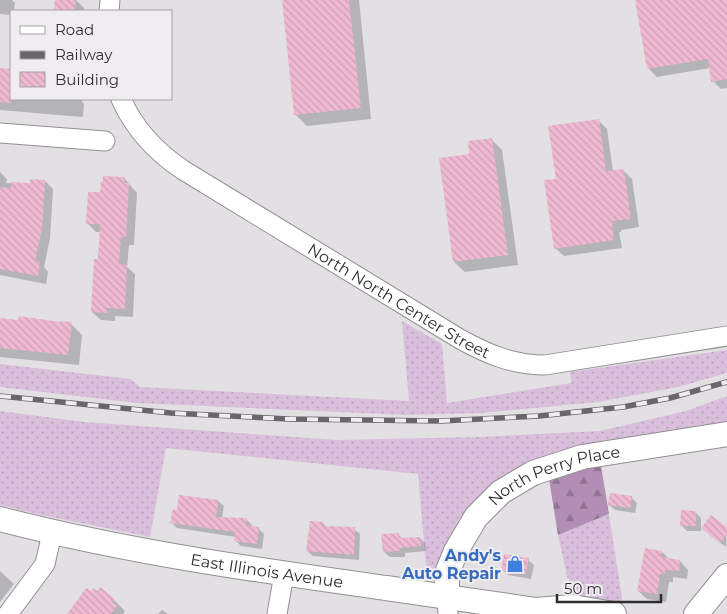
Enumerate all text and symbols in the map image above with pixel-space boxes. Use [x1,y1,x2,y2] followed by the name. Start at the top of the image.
[10,10,172,100] legend
[55,20,94,39] text: Road
[55,45,113,64] text: Railway
[55,70,119,89] text: Building
[304,239,493,363] street label: North North Center Street
[484,442,622,509] street label: North Perry Place
[401,546,501,583] place label: Andy's Auto Repair
[189,550,344,592] street label: East Illinois Avenue
[505,554,525,574] shop icon: Andy's Auto Repair
[557,572,661,604] scale bar
[564,579,602,598] text: 50 m

